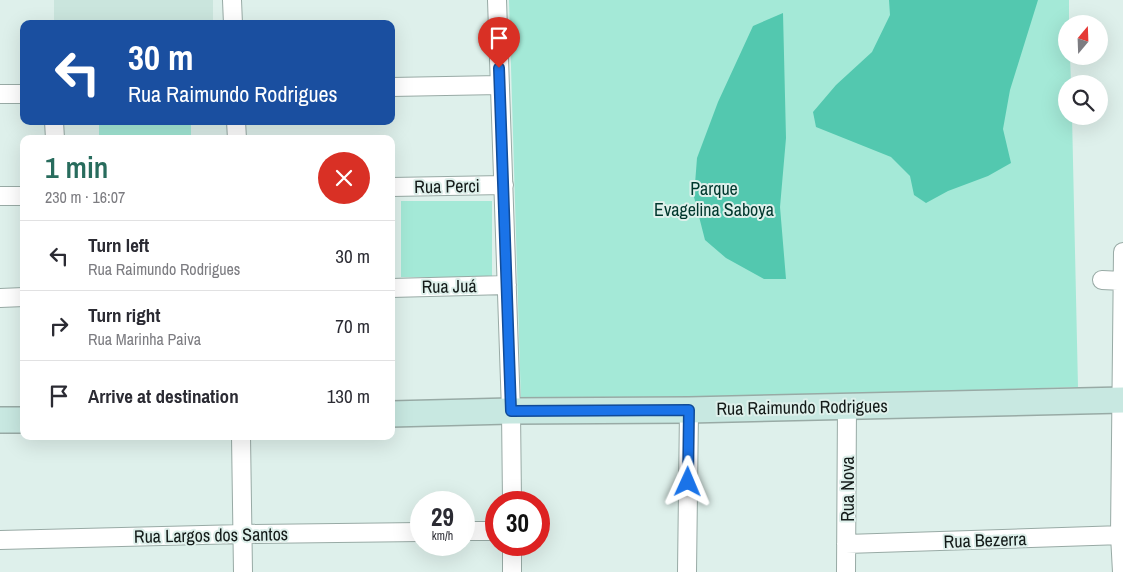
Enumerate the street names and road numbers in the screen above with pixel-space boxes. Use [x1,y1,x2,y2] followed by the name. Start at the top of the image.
[414,173,480,199] street label: Rua Perci
[421,273,477,299] street label: Rua Juá
[716,393,888,421] street label: Rua Raimundo Rodrigues
[835,456,860,522] street label: Rua Nova
[134,521,288,549] street label: Rua Largos dos Santos
[943,526,1027,554] street label: Rua Bezerra

